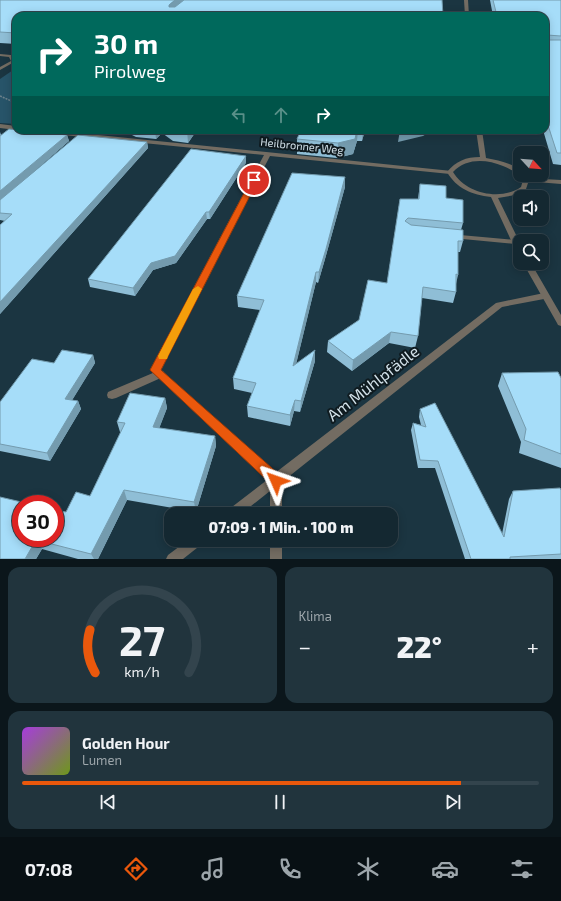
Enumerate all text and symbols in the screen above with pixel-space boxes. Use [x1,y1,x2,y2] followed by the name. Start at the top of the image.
[94,26,158,60] text: 30 m
[28,28,80,80] icon: right
[94,60,166,82] text: Pirolweg
[228,104,250,126] icon: left
[270,104,292,126] icon: ahead
[312,104,334,126] icon: right
[260,135,344,156] street label: Heilbronner Weg
[513,146,549,182] north arrow
[513,146,549,270] map controls
[237,163,271,197] pin
[243,169,265,191] icon: arrive
[513,190,549,226] button: sound
[513,234,549,270] button: search
[323,341,422,424] street label: Am Mühlpfädle
[255,460,297,502] position arrow
[12,495,64,547] speed limit sign: 30
[209,518,353,536] text: 07:09 · 1 Min. · 100 m
[299,608,332,624] text: Klima
[119,614,165,664] text: 27
[396,628,442,664] text: 22°
[299,633,311,659] text: −
[527,633,539,659] text: +
[125,663,160,680] text: km/h
[82,734,170,752] text: Golden Hour
[82,752,122,768] text: Lumen
[97,791,119,813] icon: previous
[269,791,291,813] icon: pause
[442,791,464,813] icon: next
[122,855,150,883] icon: directions
[199,855,227,883] icon: music
[276,855,304,883] icon: phone
[354,855,382,883] icon: climate
[431,855,459,883] icon: car
[508,855,536,883] icon: filters
[25,858,73,880] text: 07:08

